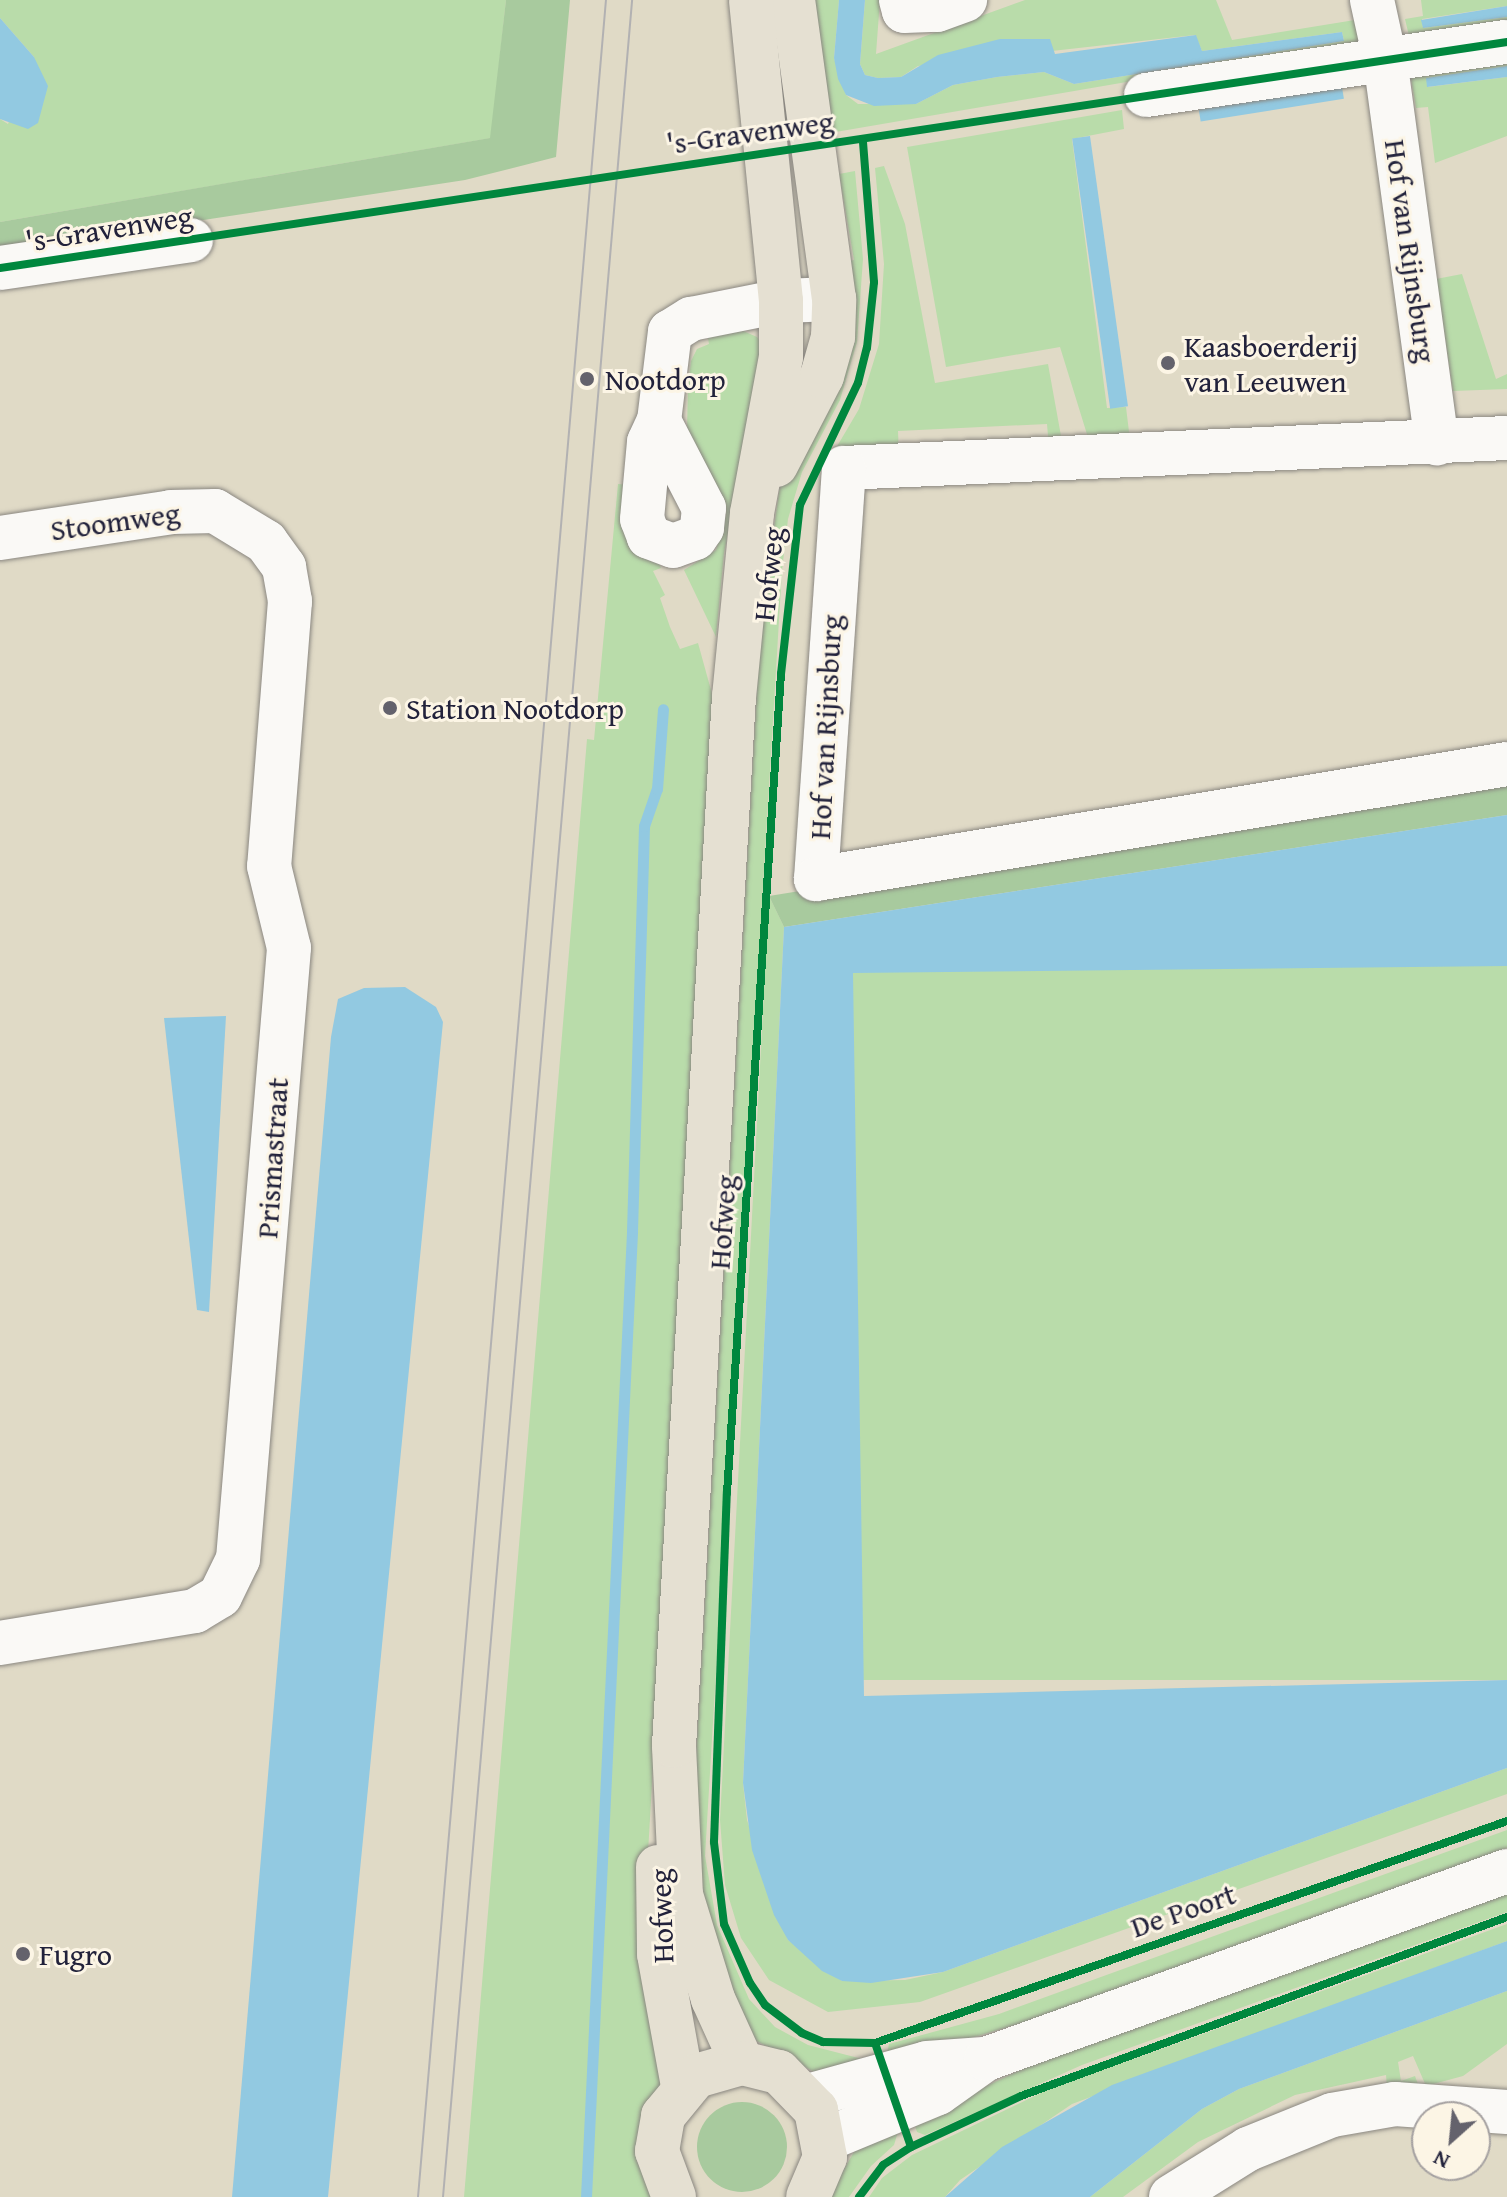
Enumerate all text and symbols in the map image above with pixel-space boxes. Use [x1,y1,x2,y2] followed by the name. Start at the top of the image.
[664,102,836,162] street label: 's-Gravenweg
[1378,137,1444,365] street label: Hof van Rijnsburg
[23,197,195,259] street label: 's-Gravenweg
[1184,328,1358,398] place label: Kaasboerderij van Leeuwen
[1159,354,1177,372] marker: Kaasboerderij van Leeuwen
[605,361,726,397] place label: Nootdorp
[576,368,598,390] marker: Nootdorp
[48,494,182,548] street label: Stoomweg
[745,525,791,623] street label: Hofweg
[801,614,849,840] street label: Hof van Rijnsburg
[406,690,624,726] place label: Station Nootdorp
[381,699,399,717] marker: Station Nootdorp
[248,1076,296,1240] street label: Prismastraat
[701,1174,743,1270] street label: Hofweg
[641,1868,681,1964] street label: Hofweg
[1126,1875,1240,1945] street label: De Poort
[39,1936,112,1972] place label: Fugro
[14,1945,32,1963] marker: Fugro
[1411,2101,1491,2181] north arrow
[1427,2143,1455,2178] text: N

